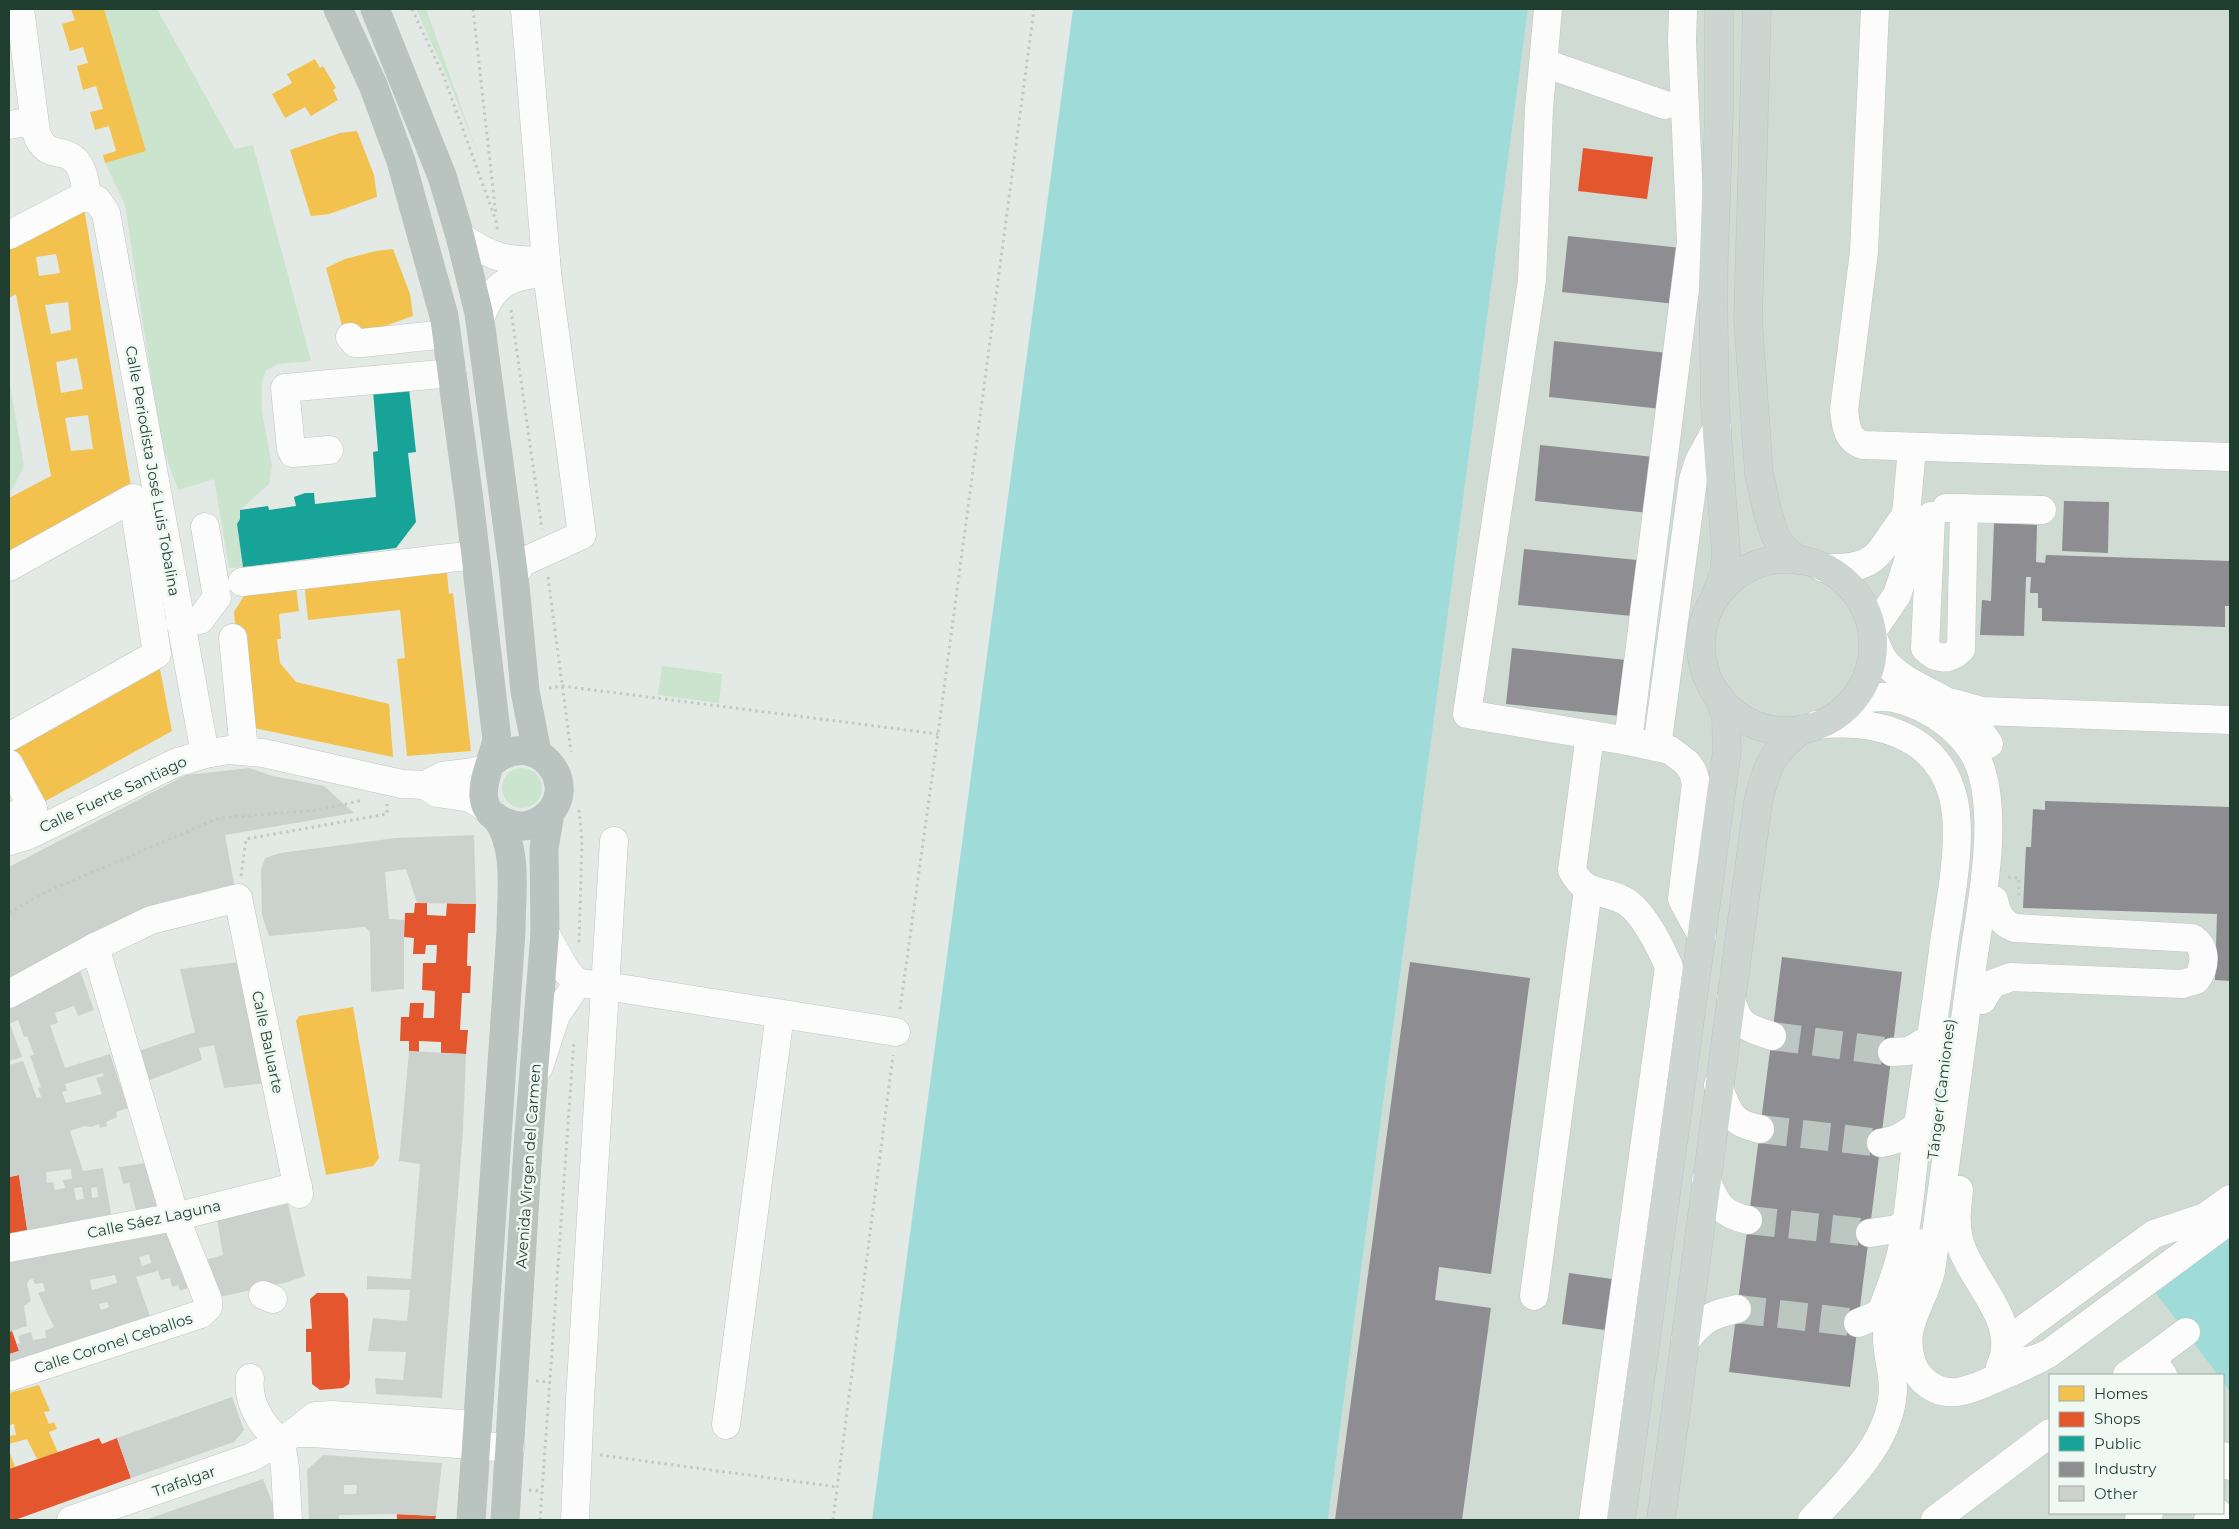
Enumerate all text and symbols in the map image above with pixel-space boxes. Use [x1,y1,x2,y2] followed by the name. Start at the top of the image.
[122,344,184,598] street label: Calle Periodista José Luis Tobalina
[36,751,190,837] street label: Calle Fuerte Santiago
[248,989,288,1095] street label: Calle Baluarte
[1923,1018,1959,1160] street label: Tánger (Camiones)
[511,1063,545,1269] street label: Avenida Virgen del Carmen
[85,1196,223,1242] street label: Calle Sáez Laguna
[31,1308,195,1378] street label: Calle Coronel Ceballos
[2049,1374,2224,1514] legend
[2094,1384,2148,1403] text: Homes
[2094,1409,2140,1428] text: Shops
[2094,1434,2142,1453] text: Public
[2094,1459,2157,1478] text: Industry
[150,1461,218,1501] street label: Trafalgar
[2094,1484,2138,1503] text: Other

